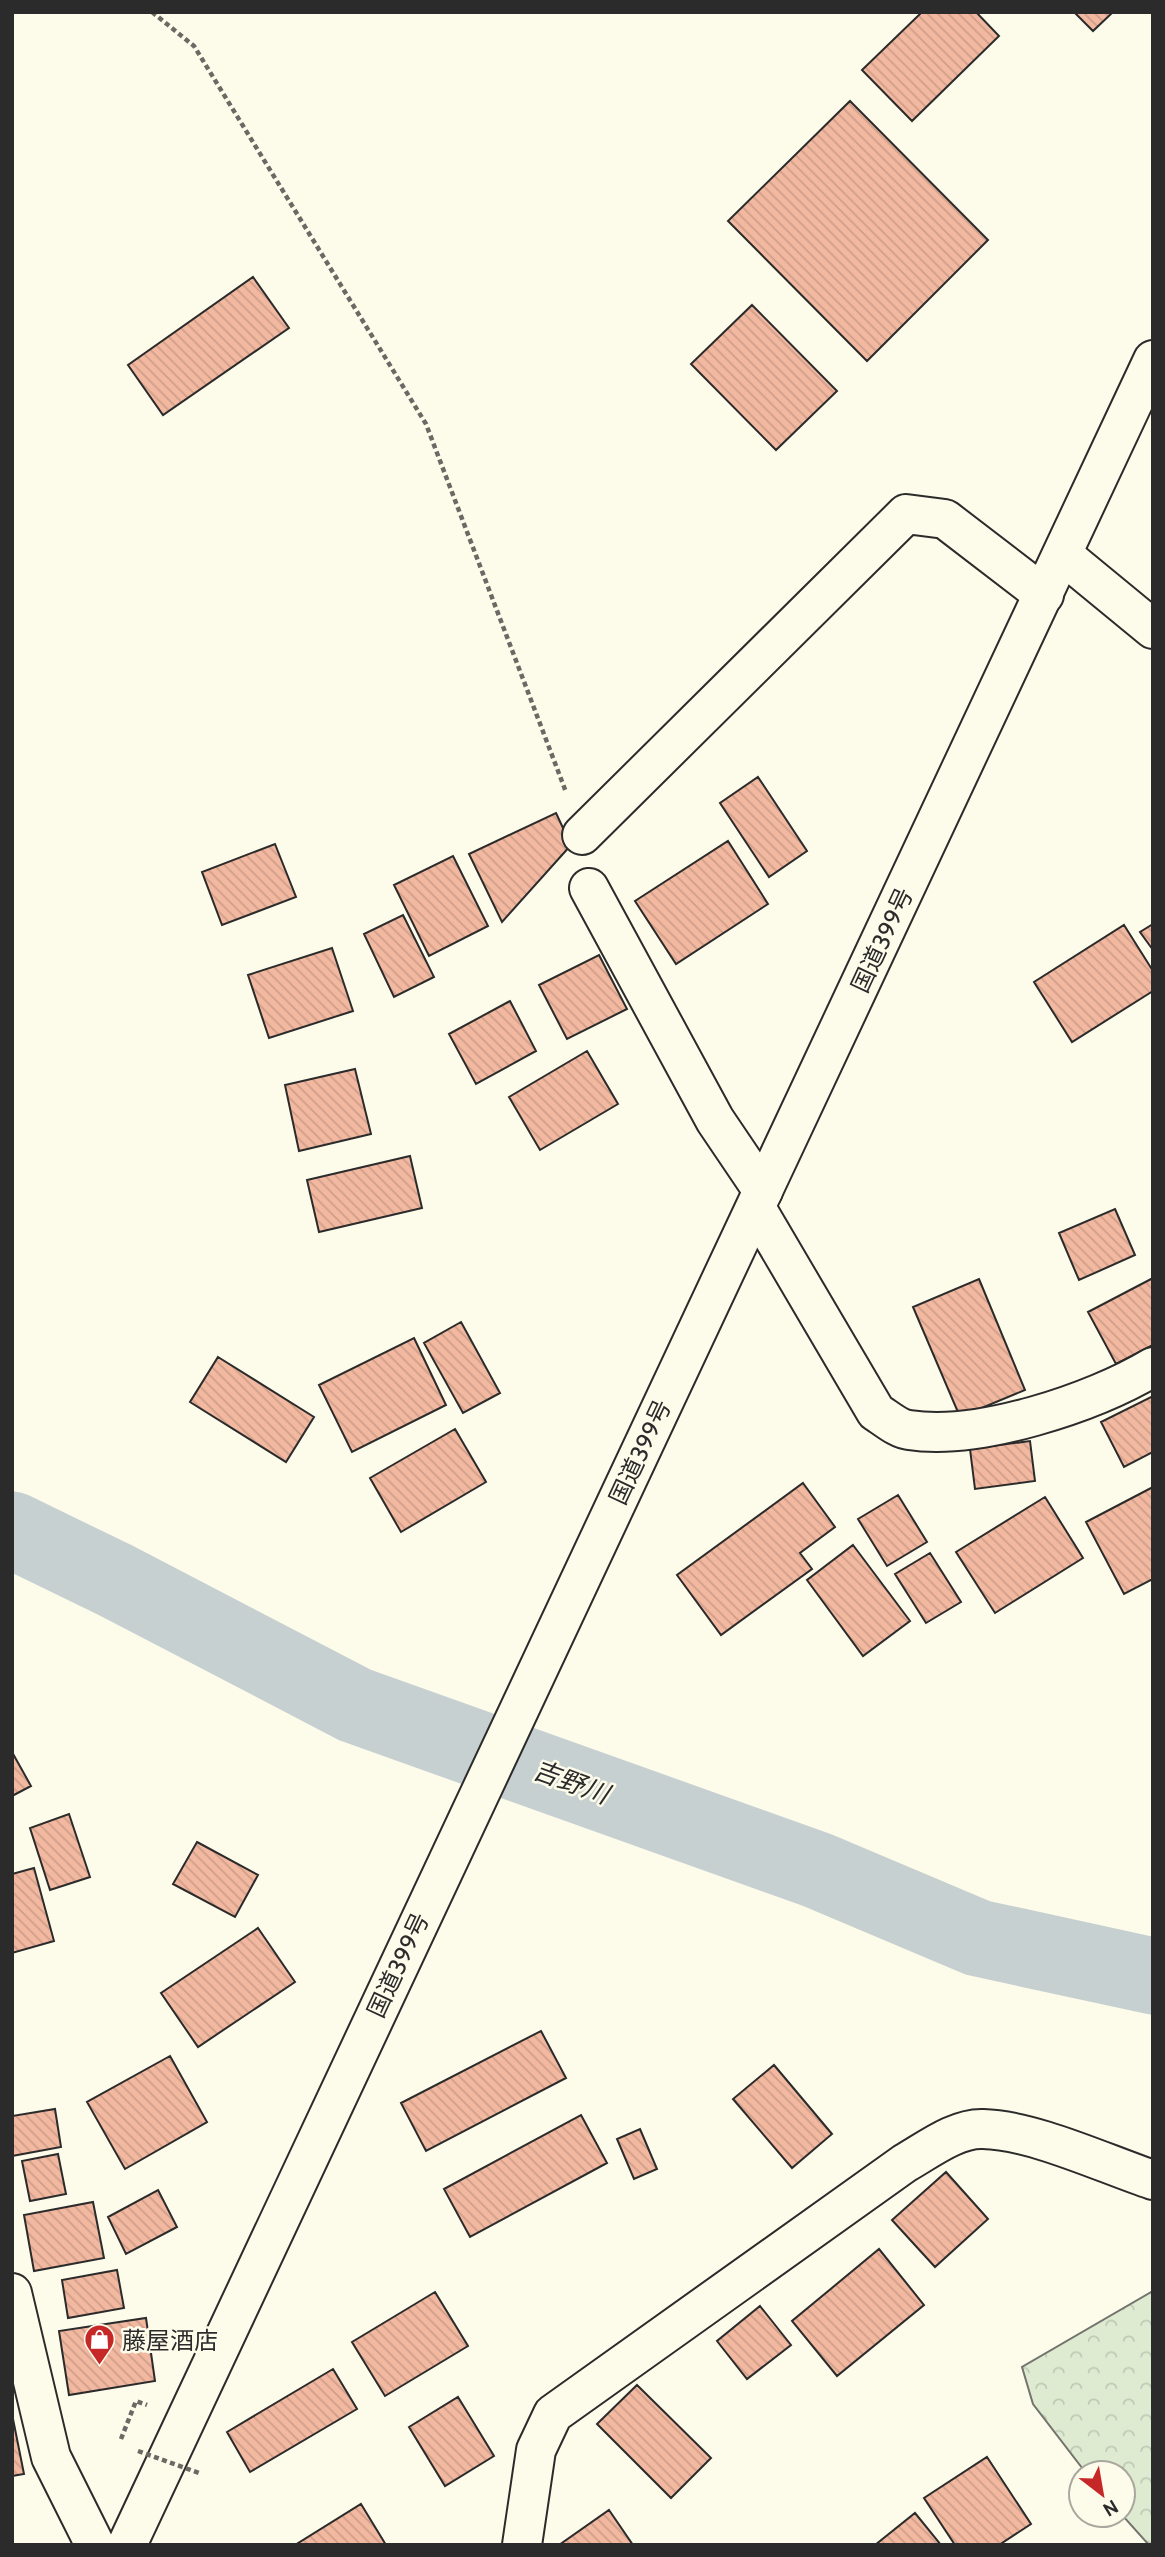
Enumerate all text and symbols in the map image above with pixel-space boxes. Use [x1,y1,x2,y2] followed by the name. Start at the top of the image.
[845,883,919,997] street label: 国道399号
[603,1395,677,1509] street label: 国道399号
[529,1754,616,1811] water label: 吉野川
[361,1908,435,2022] street label: 国道399号
[82,2323,116,2367] shop icon: 藤屋酒店
[122,2326,218,2355] place label: 藤屋酒店
[1067,2459,1137,2529] north arrow
[1099,2495,1122,2521] text: N

